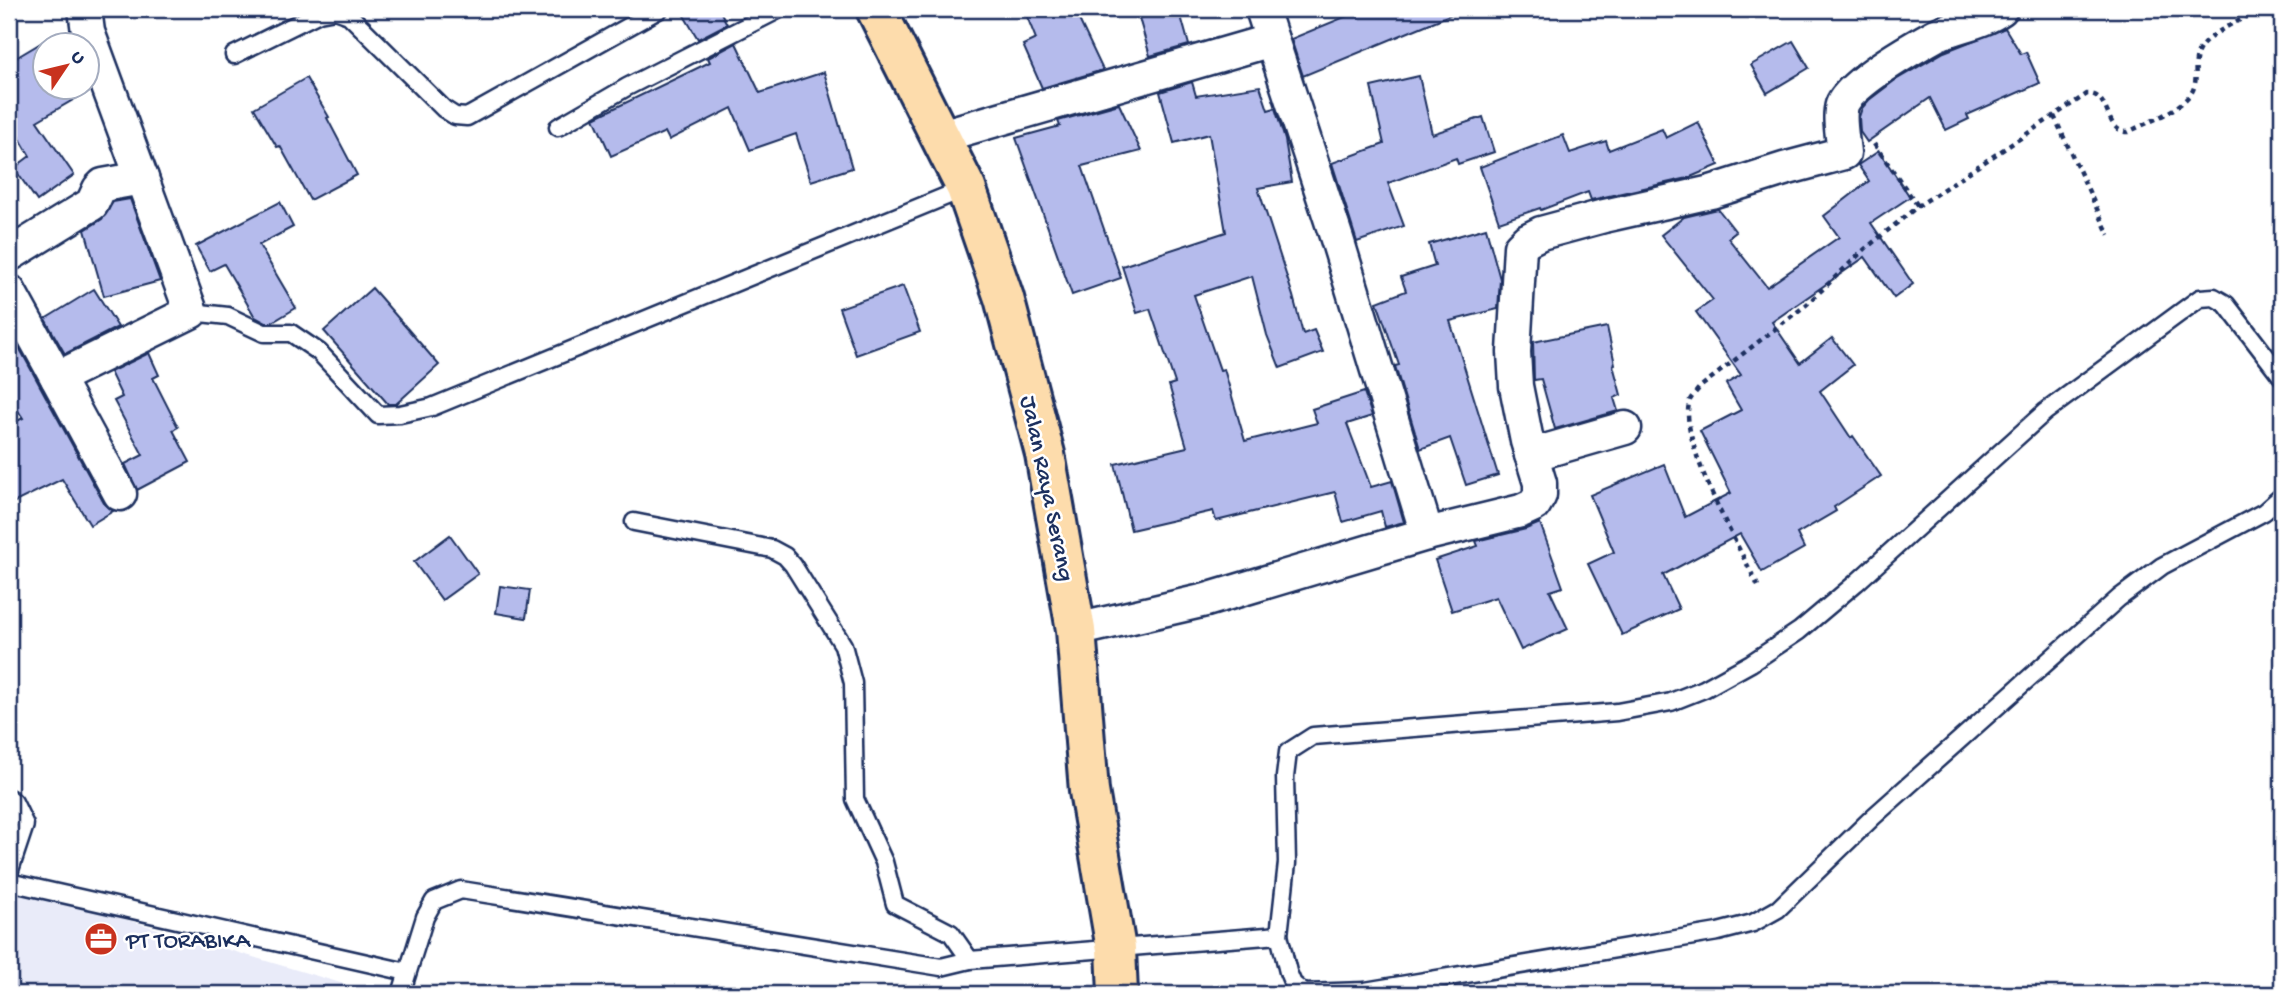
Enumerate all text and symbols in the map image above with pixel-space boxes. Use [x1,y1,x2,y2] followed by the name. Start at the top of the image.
[32,32,102,102] north arrow
[64,47,90,69] text: U
[1012,393,1079,584] street label: Jalan Raya Serang
[82,920,120,958] office icon: PT TORABIKA
[125,928,252,957] place label: PT TORABIKA

